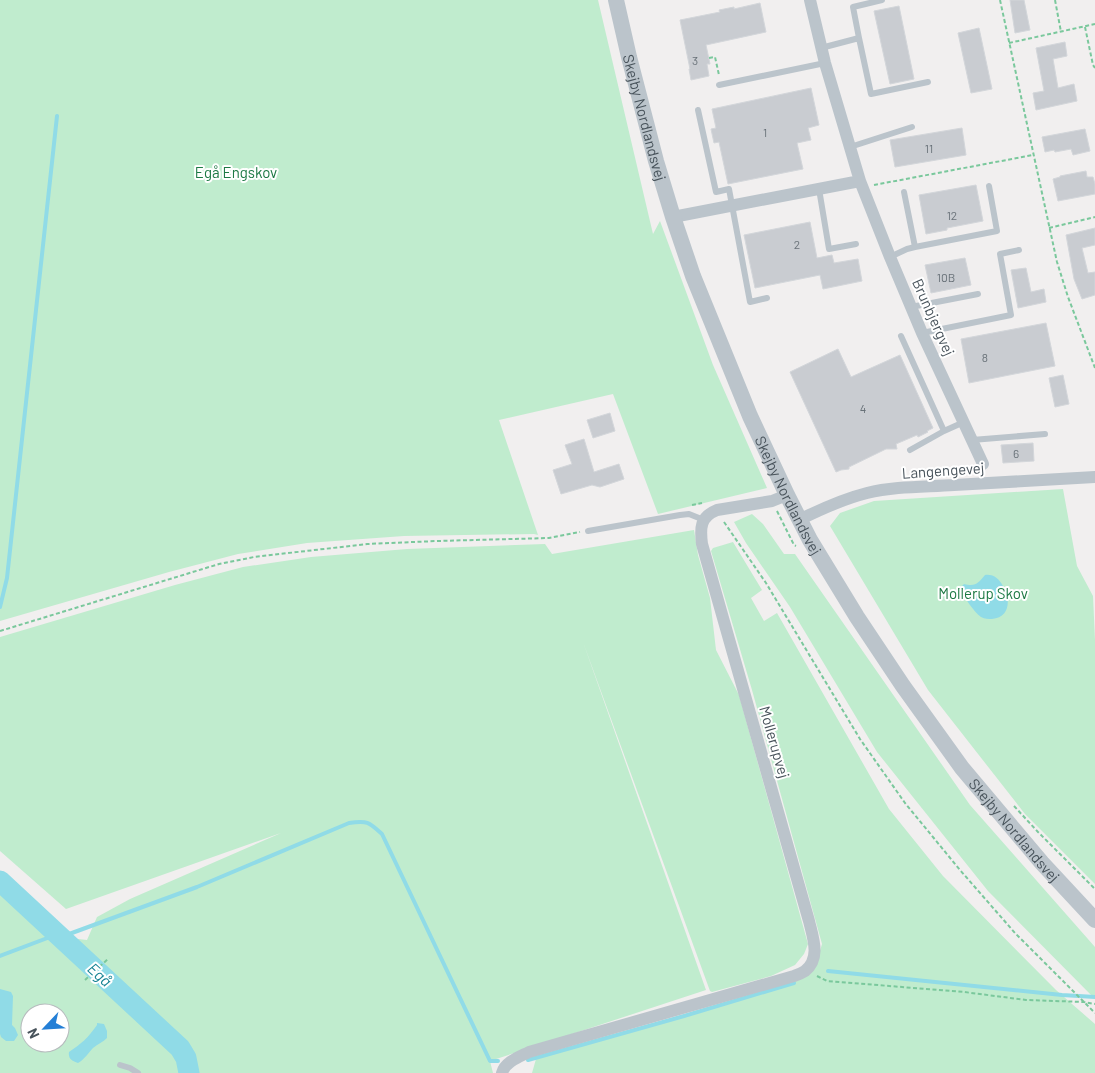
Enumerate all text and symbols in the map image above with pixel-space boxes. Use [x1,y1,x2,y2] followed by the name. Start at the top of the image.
[620,52,670,183] street label: Skejby Nordlandsvej
[692,53,698,67] house number: 3
[763,125,767,139] house number: 1
[925,141,933,155] house number: 11
[195,163,277,181] park label: Egå Engskov
[947,208,957,222] house number: 12
[794,237,800,251] house number: 2
[937,270,955,284] house number: 10B
[909,276,959,358] street label: Brunbjergvej
[982,350,988,364] house number: 8
[860,401,866,415] house number: 4
[752,433,826,558] street label: Skejby Nordlandsvej
[1013,446,1019,460] house number: 6
[901,458,985,482] street label: Langengevej
[938,584,1028,602] park label: Mollerup Skov
[756,704,794,780] street label: Mollerupvej
[965,774,1064,885] street label: Skejby Nordlandsvej
[84,958,116,990] water label: Egå
[20,1003,70,1053] north arrow
[23,1026,42,1042] text: N

